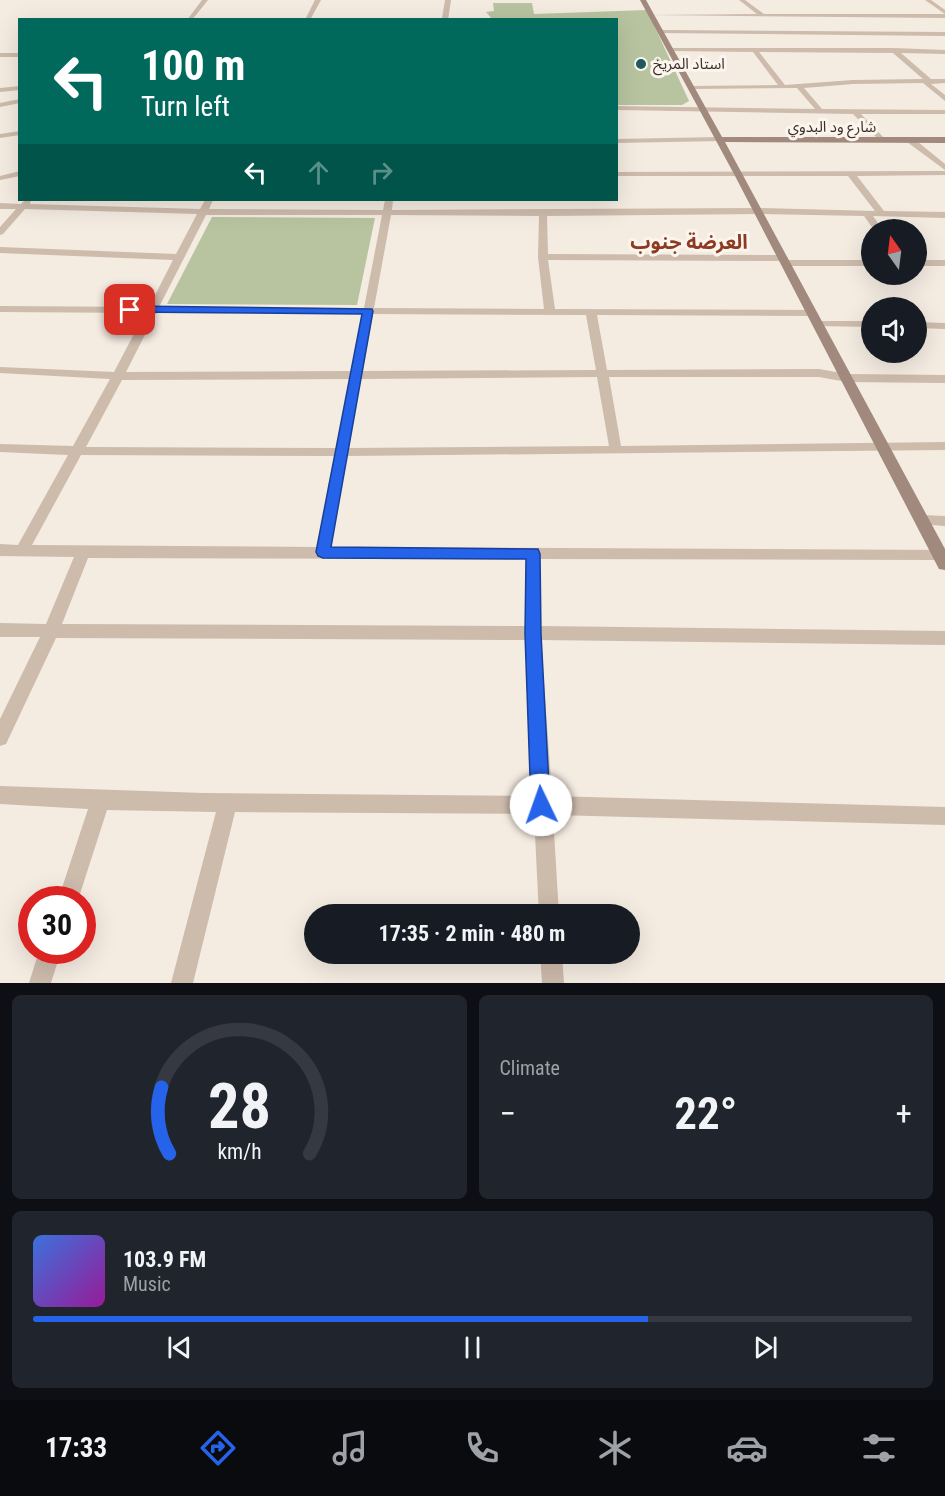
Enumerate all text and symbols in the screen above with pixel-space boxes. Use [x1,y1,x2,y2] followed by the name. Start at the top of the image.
[141,41,246,90] text: 100 m
[42,42,120,120] icon: left
[653,55,725,76] place label: استاد المريخ
[634,57,648,71] marker: استاد المريخ
[141,91,230,123] text: Turn left
[788,118,877,139] street label: شارع ود البدوي
[239,156,272,189] icon: left
[302,156,335,189] icon: ahead
[365,156,398,189] icon: right
[861,219,927,285] north arrow
[861,219,927,363] map controls
[630,230,748,254] district label: العرضة جنوب
[104,284,155,335] pin
[113,293,146,326] icon: arrive
[861,297,927,363] button: sound
[509,773,573,837] position arrow
[18,886,96,964] speed limit sign: 30
[379,921,565,946] text: 17:35 · 2 min · 480 m
[500,1056,560,1080] text: Climate
[208,1070,271,1143] text: 28
[674,1087,737,1140] text: 22°
[500,1094,516,1133] text: −
[896,1094,912,1133] text: +
[217,1139,261,1164] text: km/h
[123,1247,206,1272] text: 103.9 FM
[123,1272,171,1296] text: Music
[163,1331,196,1364] icon: previous
[456,1331,489,1364] icon: pause
[749,1331,782,1364] icon: next
[197,1427,239,1469] icon: directions
[329,1427,371,1469] icon: music
[461,1427,503,1469] icon: phone
[594,1427,636,1469] icon: climate
[726,1427,768,1469] icon: car
[858,1427,900,1469] icon: filters
[45,1432,107,1464] text: 17:33

